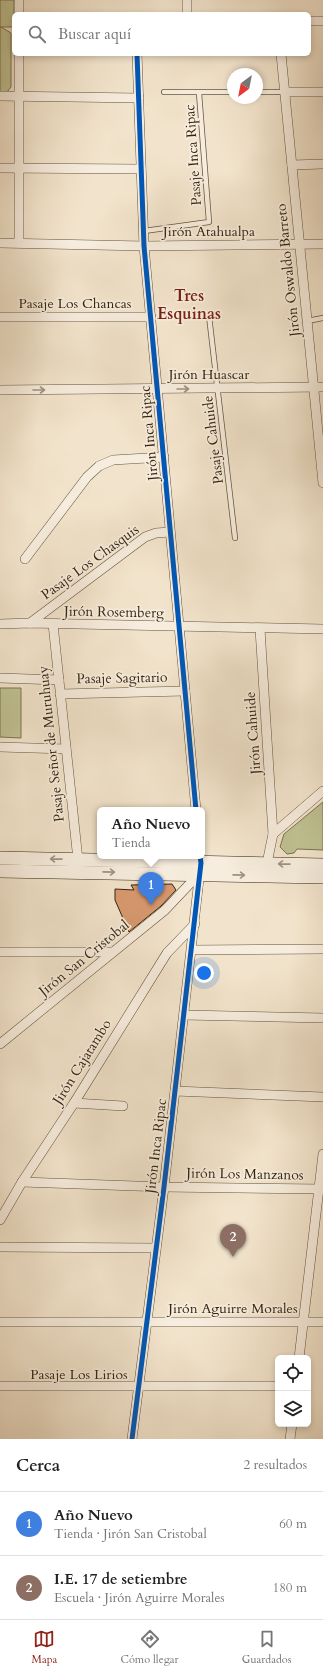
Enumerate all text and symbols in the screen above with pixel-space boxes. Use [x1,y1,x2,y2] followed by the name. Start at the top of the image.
[12,12,311,56] search box
[26,23,48,45] icon: search
[58,24,131,44] text: Buscar aquí
[227,68,263,104] north arrow
[180,104,206,206] street label: Pasaje Inca Ripac
[272,202,305,339] street label: Jirón Oswaldo Barreto
[161,222,255,241] street label: Jirón Atahualpa
[157,285,221,325] district label: Tres Esquinas
[18,294,132,313] street label: Pasaje Los Chancas
[167,365,250,384] street label: Jirón Huascar
[135,385,163,483] street label: Jirón Inca Ripac
[176,385,189,393] one-way arrow
[32,386,45,394] one-way arrow
[198,395,228,485] street label: Pasaje Cahuide
[37,520,143,604] street label: Pasaje Los Chasquis
[62,602,164,622] street label: Jirón Rosemberg
[33,664,69,823] street label: Pasaje Señor de Muruhuay
[76,668,168,688] street label: Pasaje Sagitario
[241,691,266,777] street label: Jirón Cahuide
[97,807,205,859] popup
[112,814,190,834] text: Año Nuevo
[112,834,151,852] text: Tienda
[50,856,63,863] one-way arrow
[278,860,291,868] one-way arrow
[102,869,115,876] one-way arrow
[232,871,245,879] one-way arrow
[138,872,164,905] pin: 1
[33,915,134,1002] street label: Jirón San Cristobal
[194,963,214,983] your location
[47,1015,116,1110] street label: Jirón Cajatambo
[141,1097,171,1197] street label: Jirón Inca Ripac
[184,1163,304,1185] street label: Jirón Los Manzanos
[220,1224,246,1257] pin: 2
[166,1299,298,1318] street label: Jirón Aguirre Morales
[275,1355,311,1427] map controls
[275,1355,311,1391] button: locate
[30,1365,128,1384] street label: Pasaje Los Lirios
[275,1391,311,1427] button: layers
[16,1454,60,1477] text: Cerca
[243,1456,307,1474] text: 2 resultados
[54,1505,133,1525] text: Año Nuevo
[26,1515,32,1533] text: 1
[279,1515,307,1533] text: 60 m
[54,1525,207,1543] text: Tienda · Jirón San Cristobal
[54,1569,187,1589] text: I.E. 17 de setiembre
[26,1579,32,1597] text: 2
[273,1579,307,1597] text: 180 m
[54,1589,225,1607] text: Escuela · Jirón Aguirre Morales
[32,1628,57,1667] tab: Mapa
[121,1628,179,1667] tab: Cómo llegar
[242,1628,291,1667] tab: Guardados

